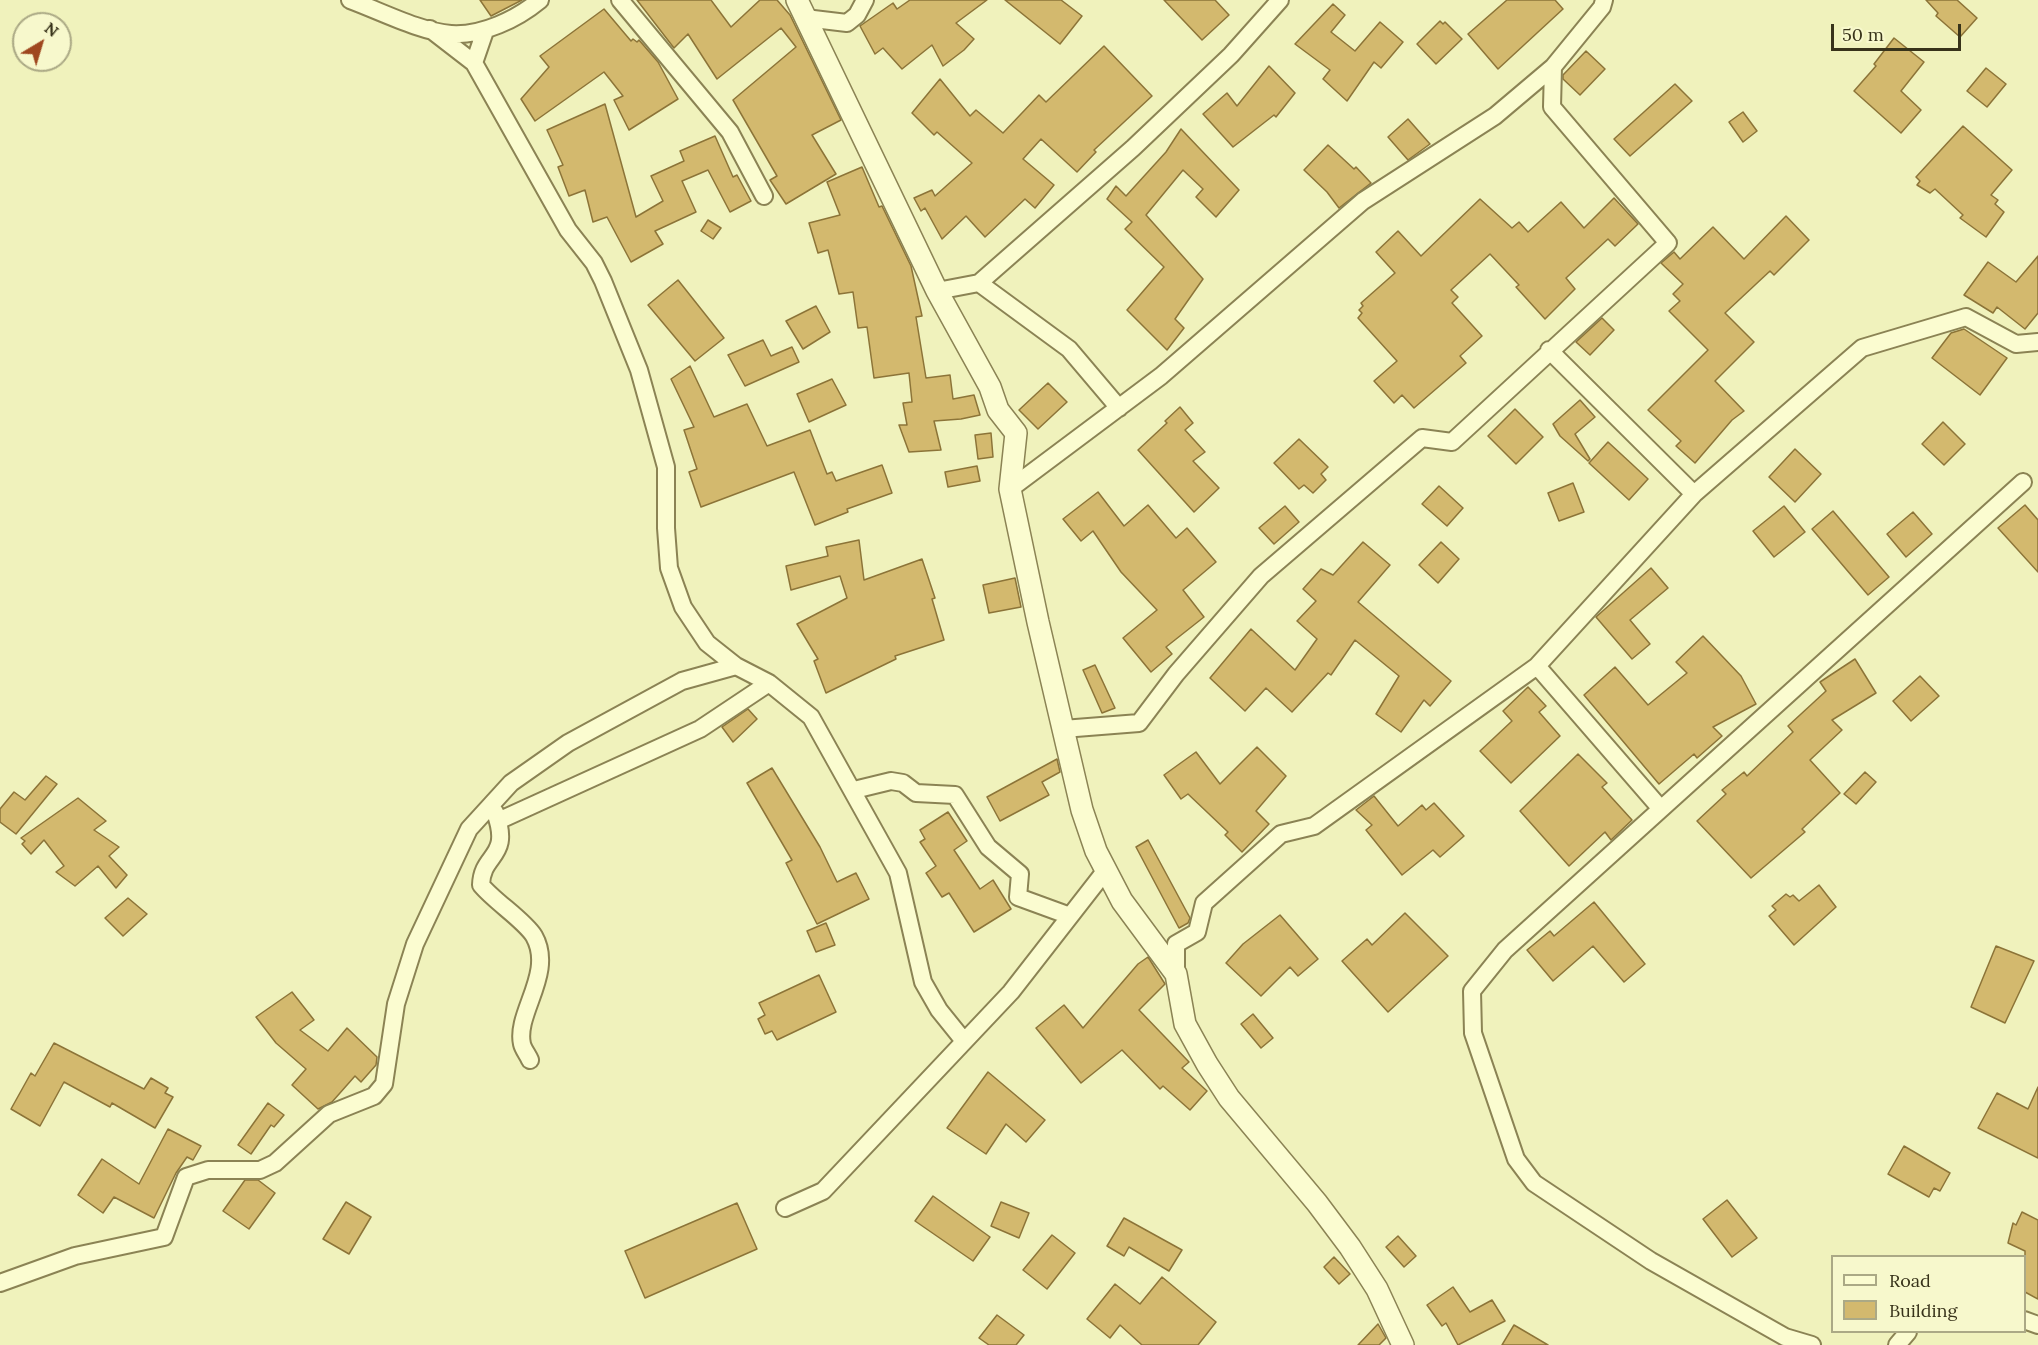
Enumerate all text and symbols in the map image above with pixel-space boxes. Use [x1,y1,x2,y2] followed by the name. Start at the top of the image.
[12,12,72,72] north arrow
[1834,12,1964,50] scale bar
[41,18,63,41] text: N
[1842,23,1884,46] text: 50 m
[1831,1255,2026,1333] legend
[1889,1269,1931,1292] text: Road
[1889,1299,1957,1322] text: Building

